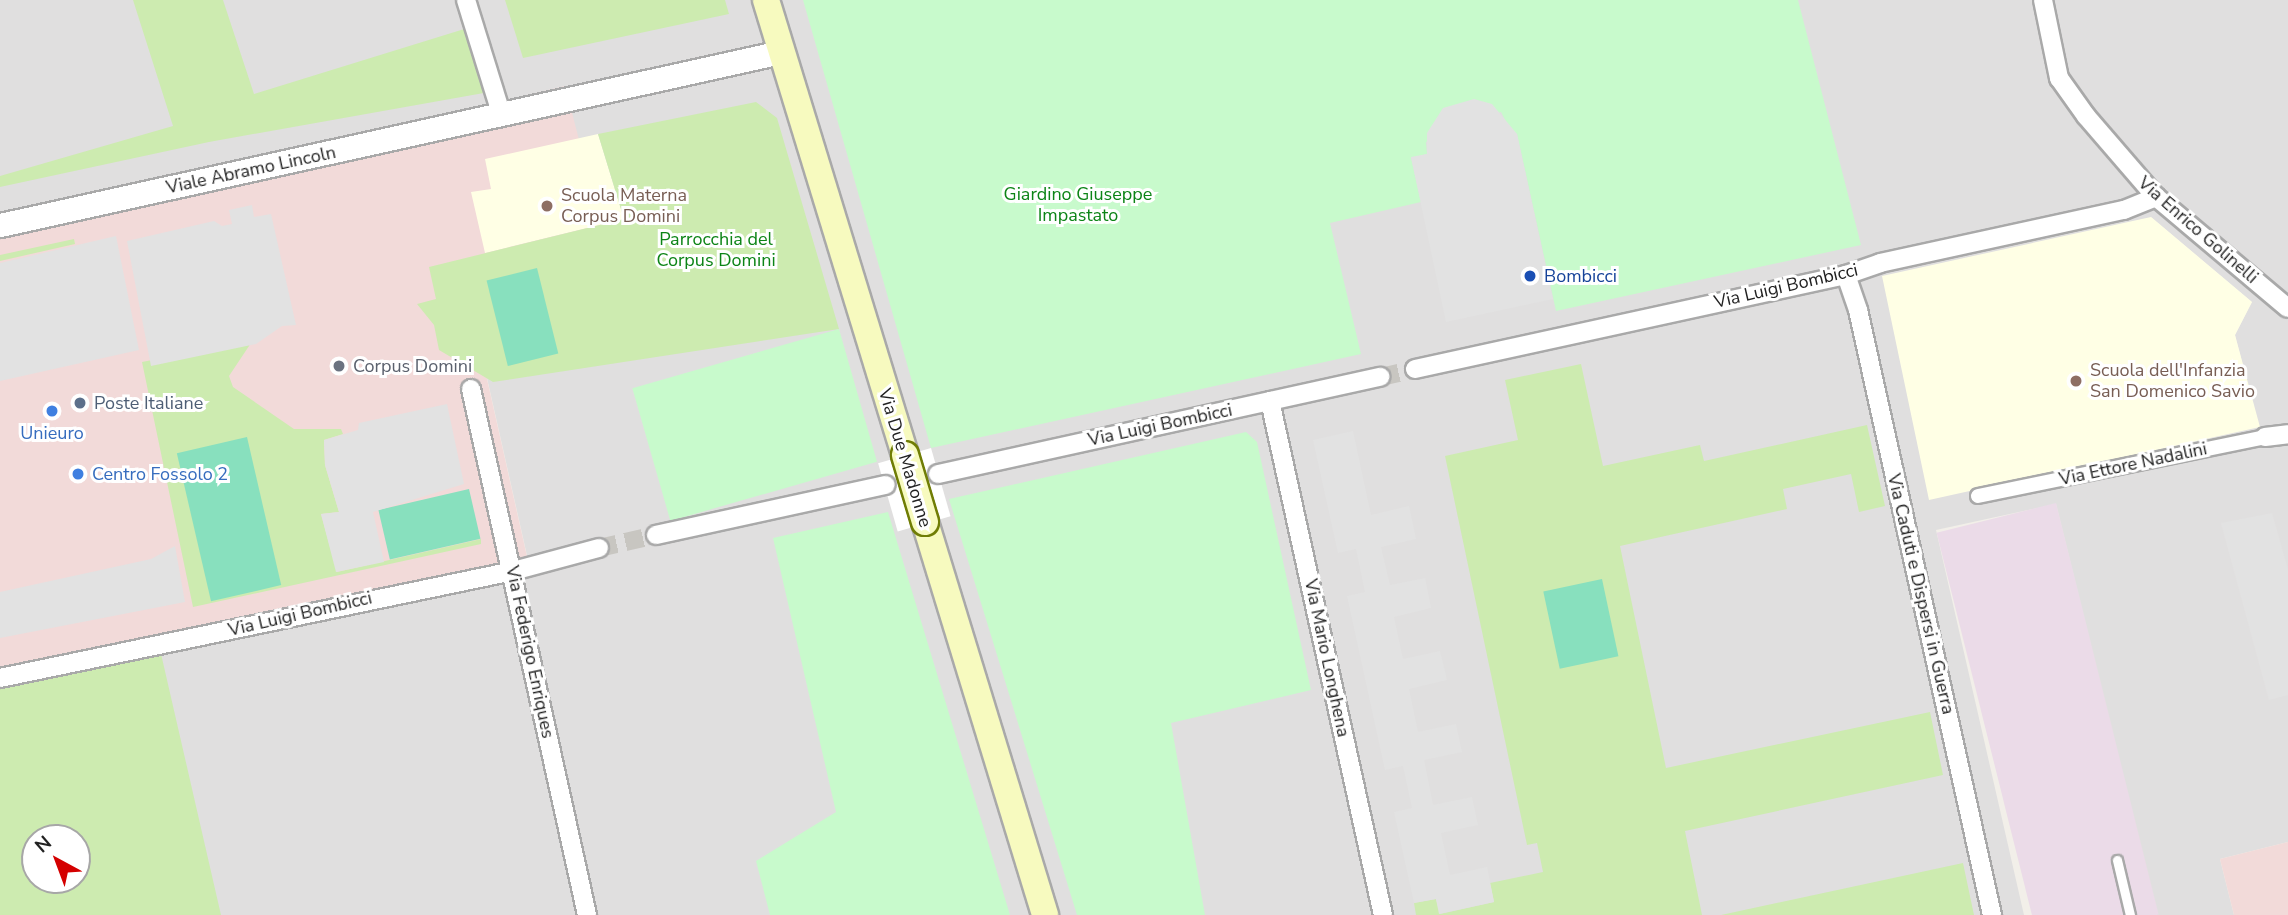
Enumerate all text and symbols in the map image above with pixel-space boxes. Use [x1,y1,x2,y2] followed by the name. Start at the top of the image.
[164,141,338,199] street label: Viale Abramo Lincoln
[2134,172,2262,288] street label: Via Enrico Golinelli
[1004,184,1152,227] park label: Giardino Giuseppe Impastato
[561,185,687,228] place label: Scuola Materna Corpus Domini
[539,198,555,214] marker: Scuola Materna Corpus Domini
[656,229,776,272] park label: Parrocchia del Corpus Domini
[1712,259,1860,313] street label: Via Luigi Bombicci
[1544,265,1617,287] place label: Bombicci
[1522,268,1538,284] marker: Bombicci
[353,355,472,377] place label: Corpus Domini
[331,358,347,374] marker: Corpus Domini
[2090,360,2255,402] place label: Scuola dell'Infanzia San Domenico Savio
[2068,373,2084,389] marker: Scuola dell'Infanzia San Domenico Savio
[874,386,936,530] street label: Via Due Madonne
[94,392,203,414] place label: Poste Italiane
[72,395,88,411] marker: Poste Italiane
[1086,399,1234,451] street label: Via Luigi Bombicci
[44,403,60,419] marker: Unieuro
[20,422,84,444] place label: Unieuro
[2057,438,2209,490] street label: Via Ettore Nadalini
[92,463,228,485] place label: Centro Fossolo 2
[70,466,86,482] marker: Centro Fossolo 2
[1883,472,1959,716] street label: Via Caduti e Dispersi in Guerra
[501,564,559,740] street label: Via Federigo Enriques
[1300,577,1354,739] street label: Via Mario Longhena
[226,587,374,641] street label: Via Luigi Bombicci
[21,824,91,894] north arrow
[30,830,57,859] text: N

